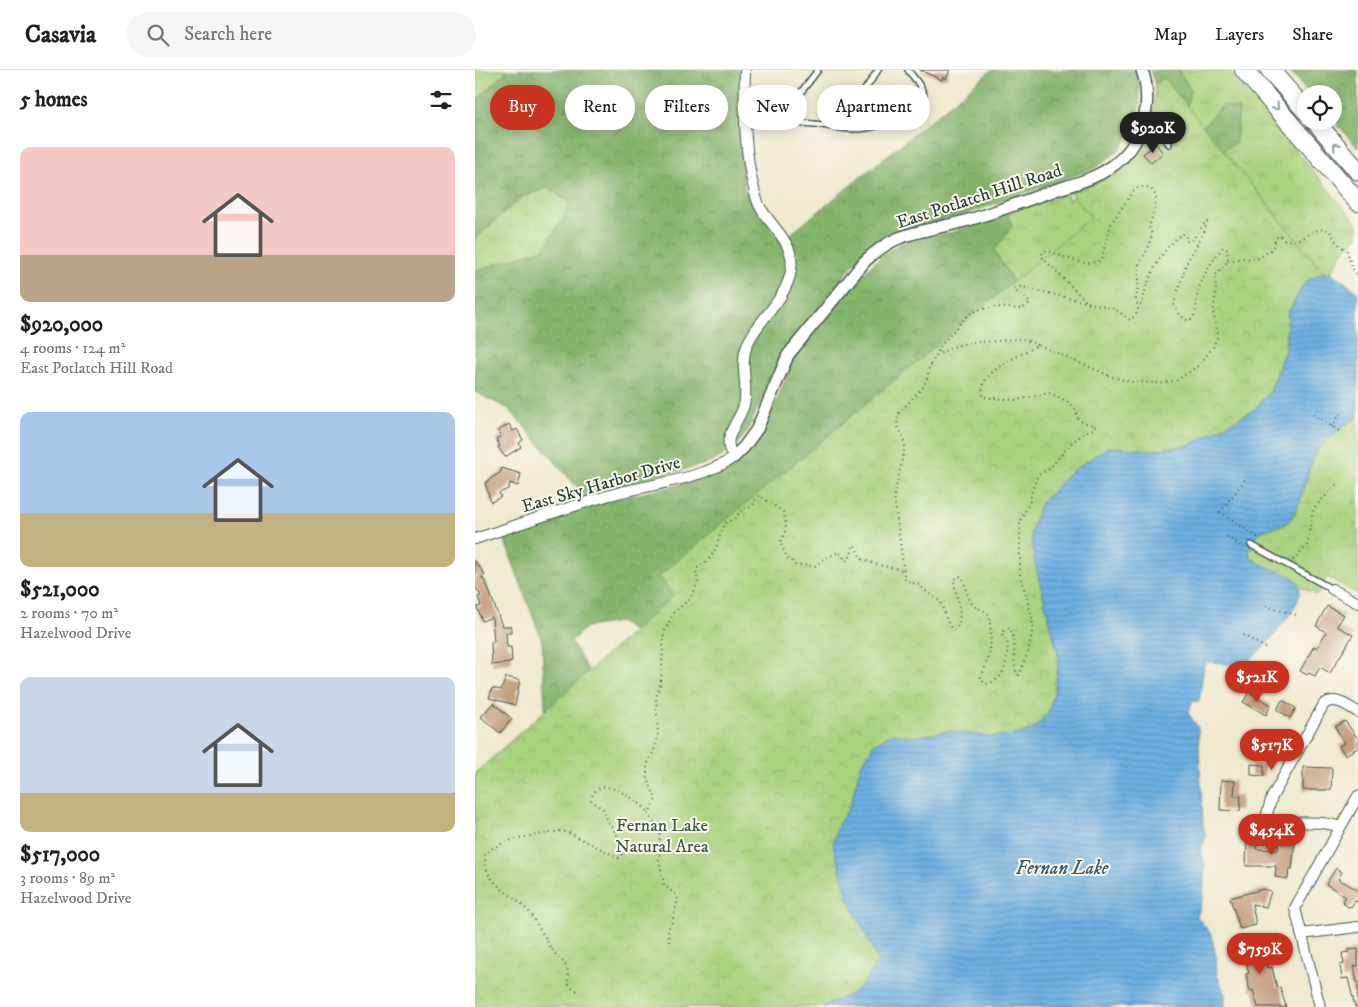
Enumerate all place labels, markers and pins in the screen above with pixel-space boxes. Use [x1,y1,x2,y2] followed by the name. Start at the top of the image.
[1118,112,1188,154] pin: $920K
[1222,660,1292,703] pin: $521K
[1237,728,1307,771] pin: $517K
[1237,814,1307,856] pin: $454K
[1225,932,1295,975] pin: $759K

